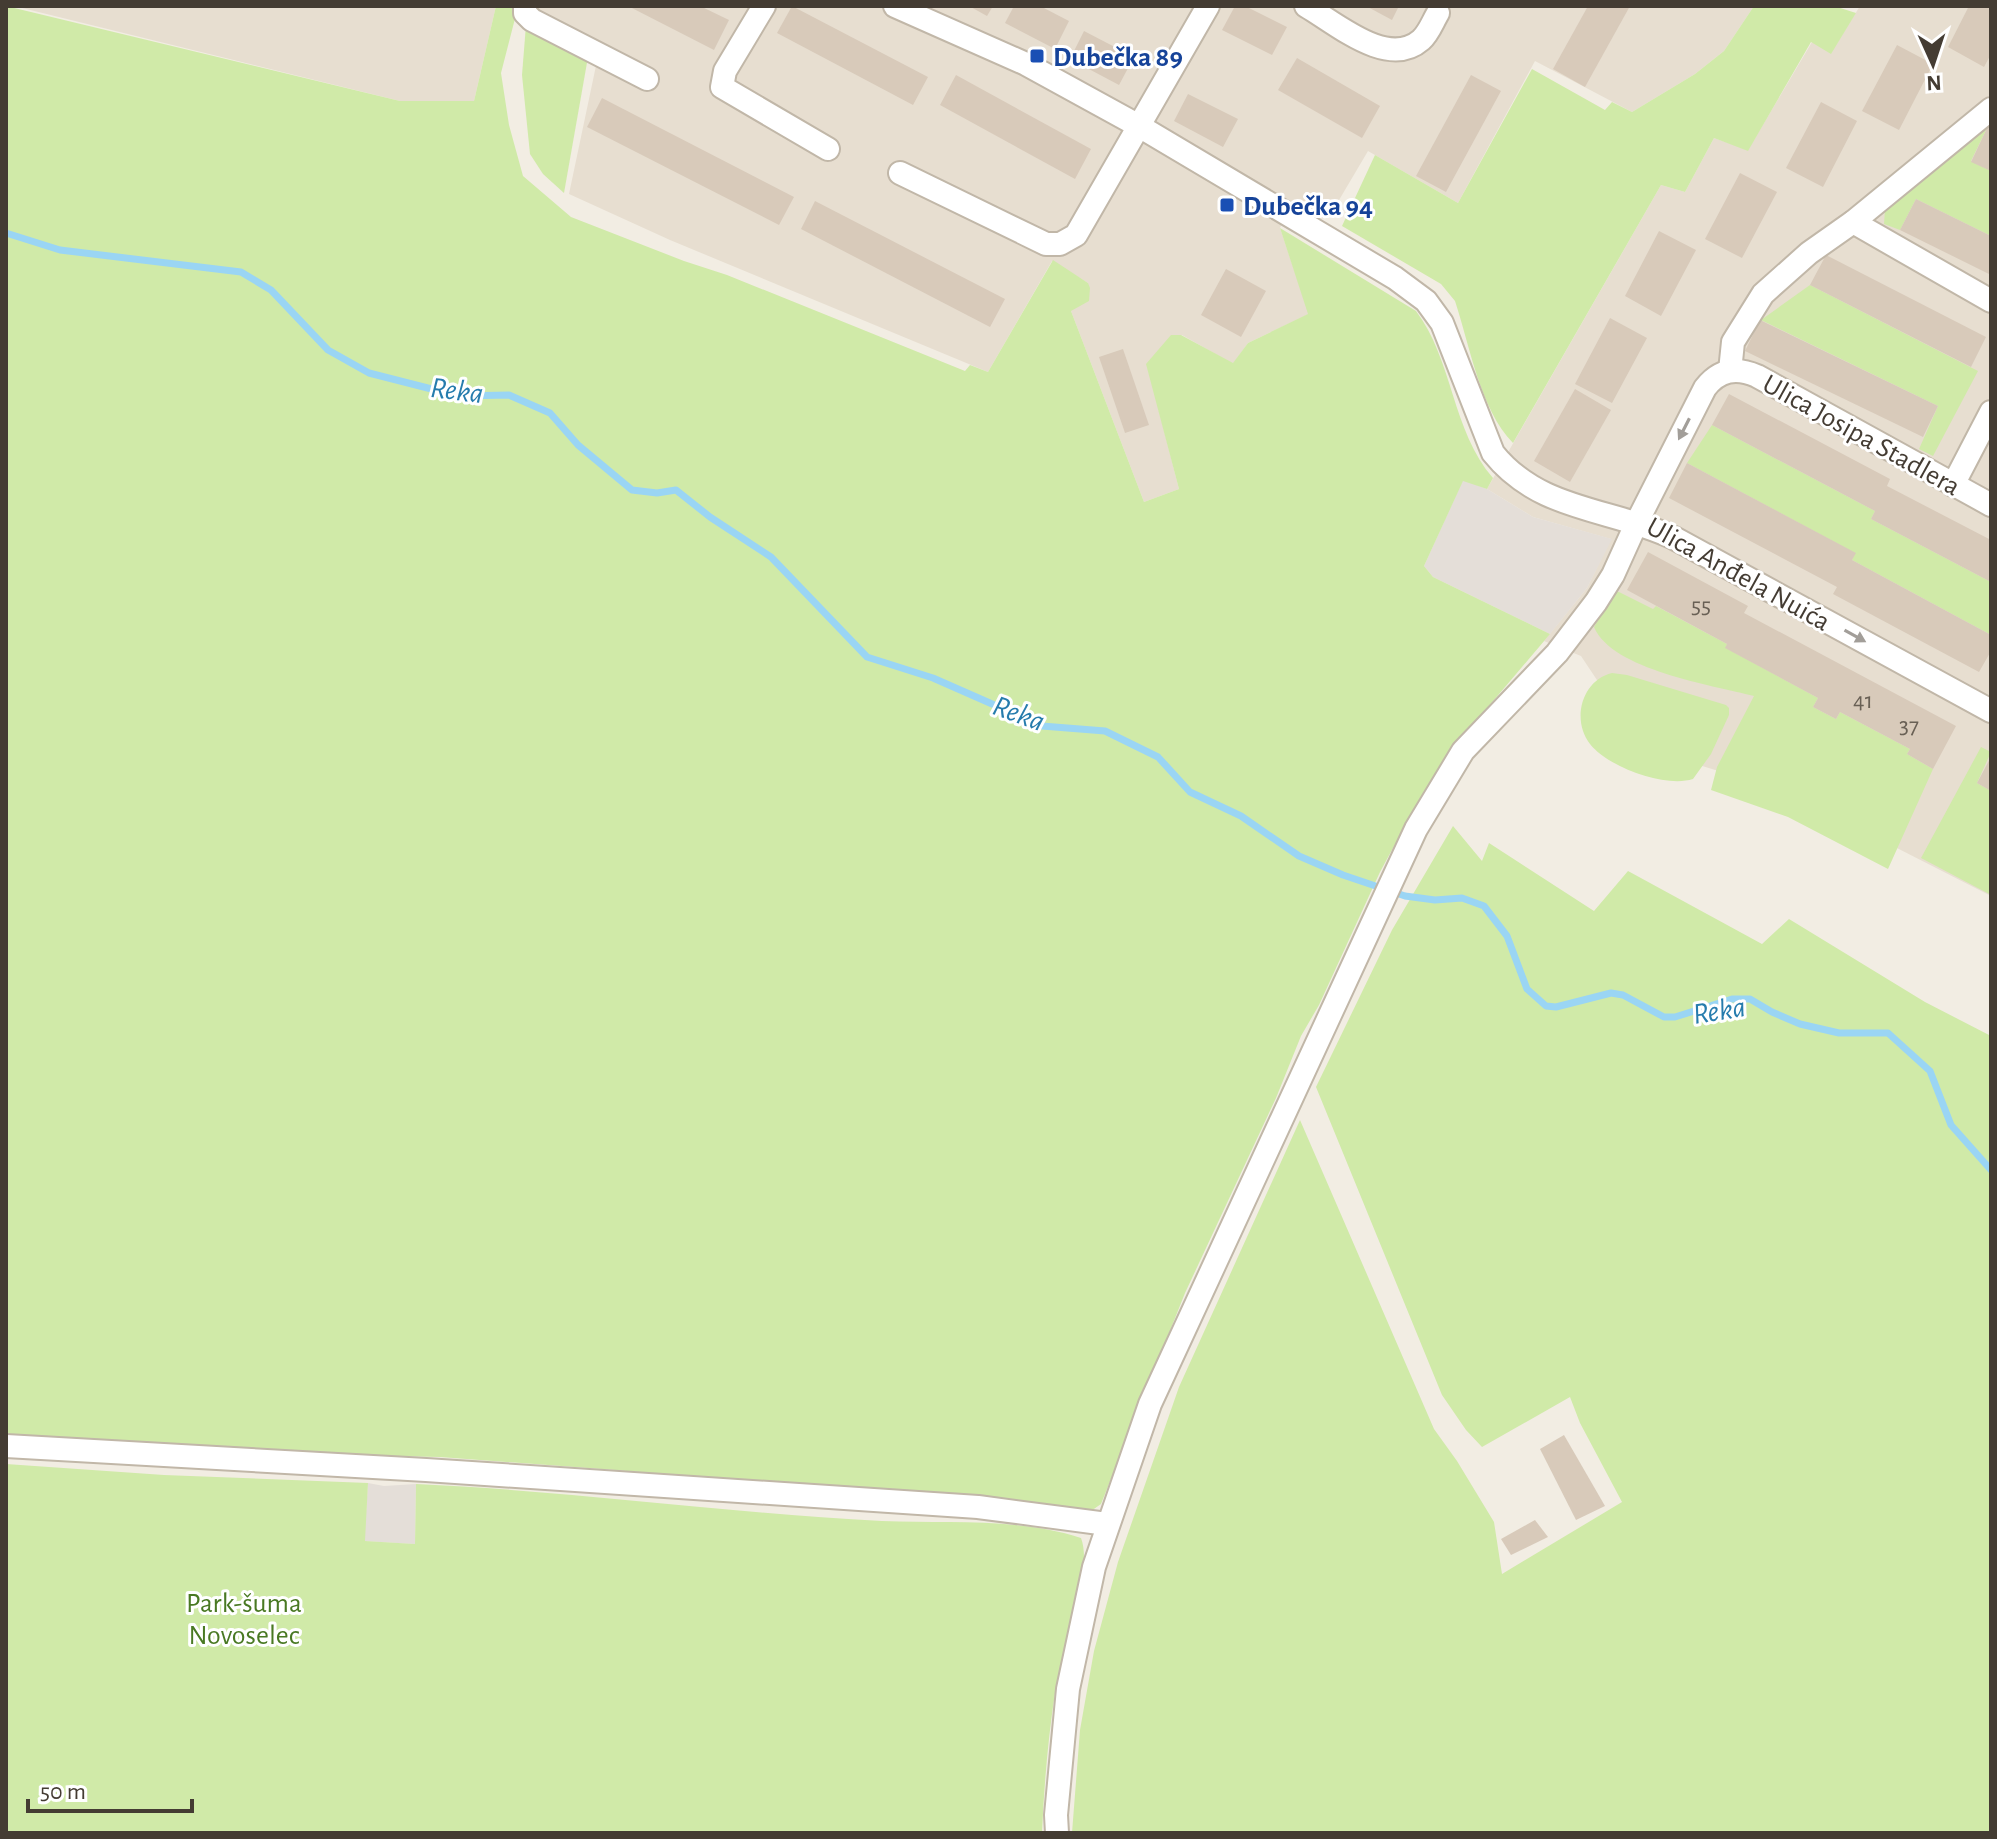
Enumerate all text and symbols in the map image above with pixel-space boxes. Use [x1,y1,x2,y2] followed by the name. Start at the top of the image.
[1893,24,1973,104] north arrow
[1053,44,1183,72] place label: Dubečka 89
[1028,47,1046,65] marker: Dubečka 89
[1926,72,1942,94] text: N
[1243,193,1373,221] place label: Dubečka 94
[1218,196,1236,214] marker: Dubečka 94
[1758,370,1965,502] street label: Ulica Josipa Stadlera
[429,373,485,409] water label: Reka
[1677,418,1691,441] one-way arrow
[1642,513,1834,637] street label: Ulica Anđela Nuića
[1691,594,1711,618] house number: 55
[1843,630,1866,643] one-way arrow
[1853,689,1873,713] house number: 41
[989,691,1049,737] water label: Reka
[1899,714,1919,738] house number: 37
[1691,992,1748,1030] water label: Reka
[186,1590,302,1650] park label: Park-šuma Novoselec
[28,1763,192,1813] scale bar
[40,1780,86,1804] text: 50 m

